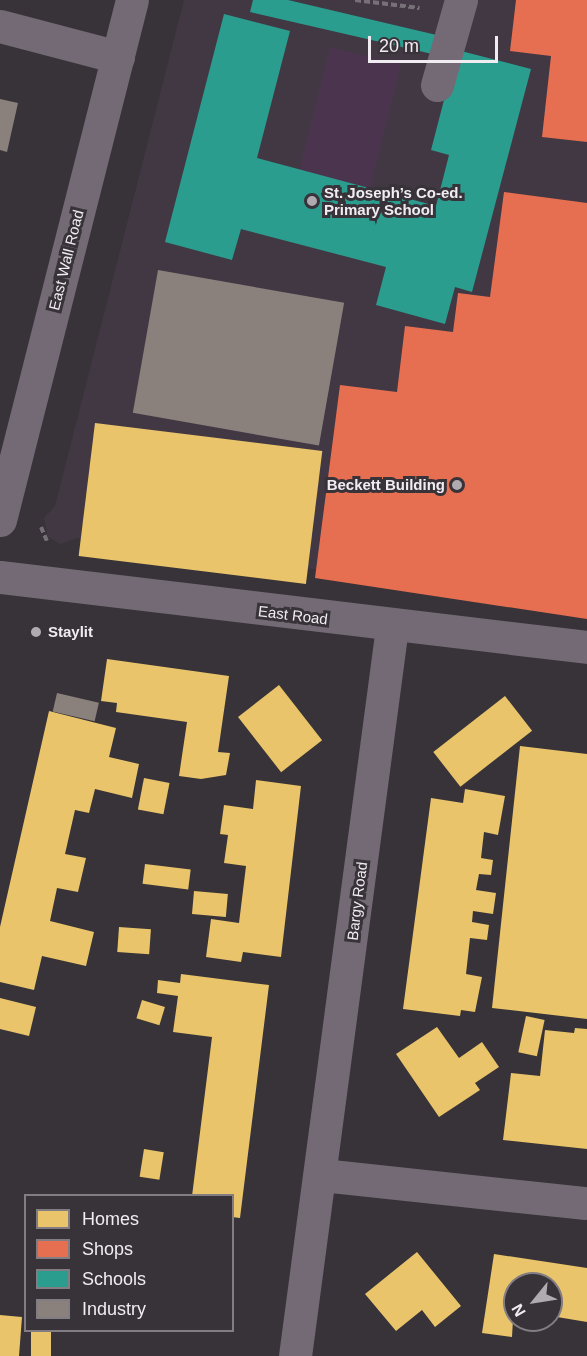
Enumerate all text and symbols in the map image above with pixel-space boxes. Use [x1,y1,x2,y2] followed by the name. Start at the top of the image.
[371,24,502,62] scale bar
[379,36,419,56] text: 20 m
[324,183,463,218] place label: St. Joseph’s Co-ed. Primary School
[305,194,319,208] marker: St. Joseph’s Co-ed. Primary School
[45,208,87,312] street label: East Wall Road
[327,476,445,494] place label: Beckett Building
[450,478,464,492] marker: Beckett Building
[257,602,329,628] street label: East Road
[48,623,93,641] place label: Staylit
[29,625,43,639] marker: Staylit
[343,861,371,941] street label: Bargy Road
[24,1194,234,1332] legend
[82,1209,139,1229] text: Homes
[82,1239,133,1259] text: Shops
[82,1269,146,1289] text: Schools
[503,1272,563,1332] north arrow
[82,1299,146,1319] text: Industry
[508,1301,529,1320] text: N

